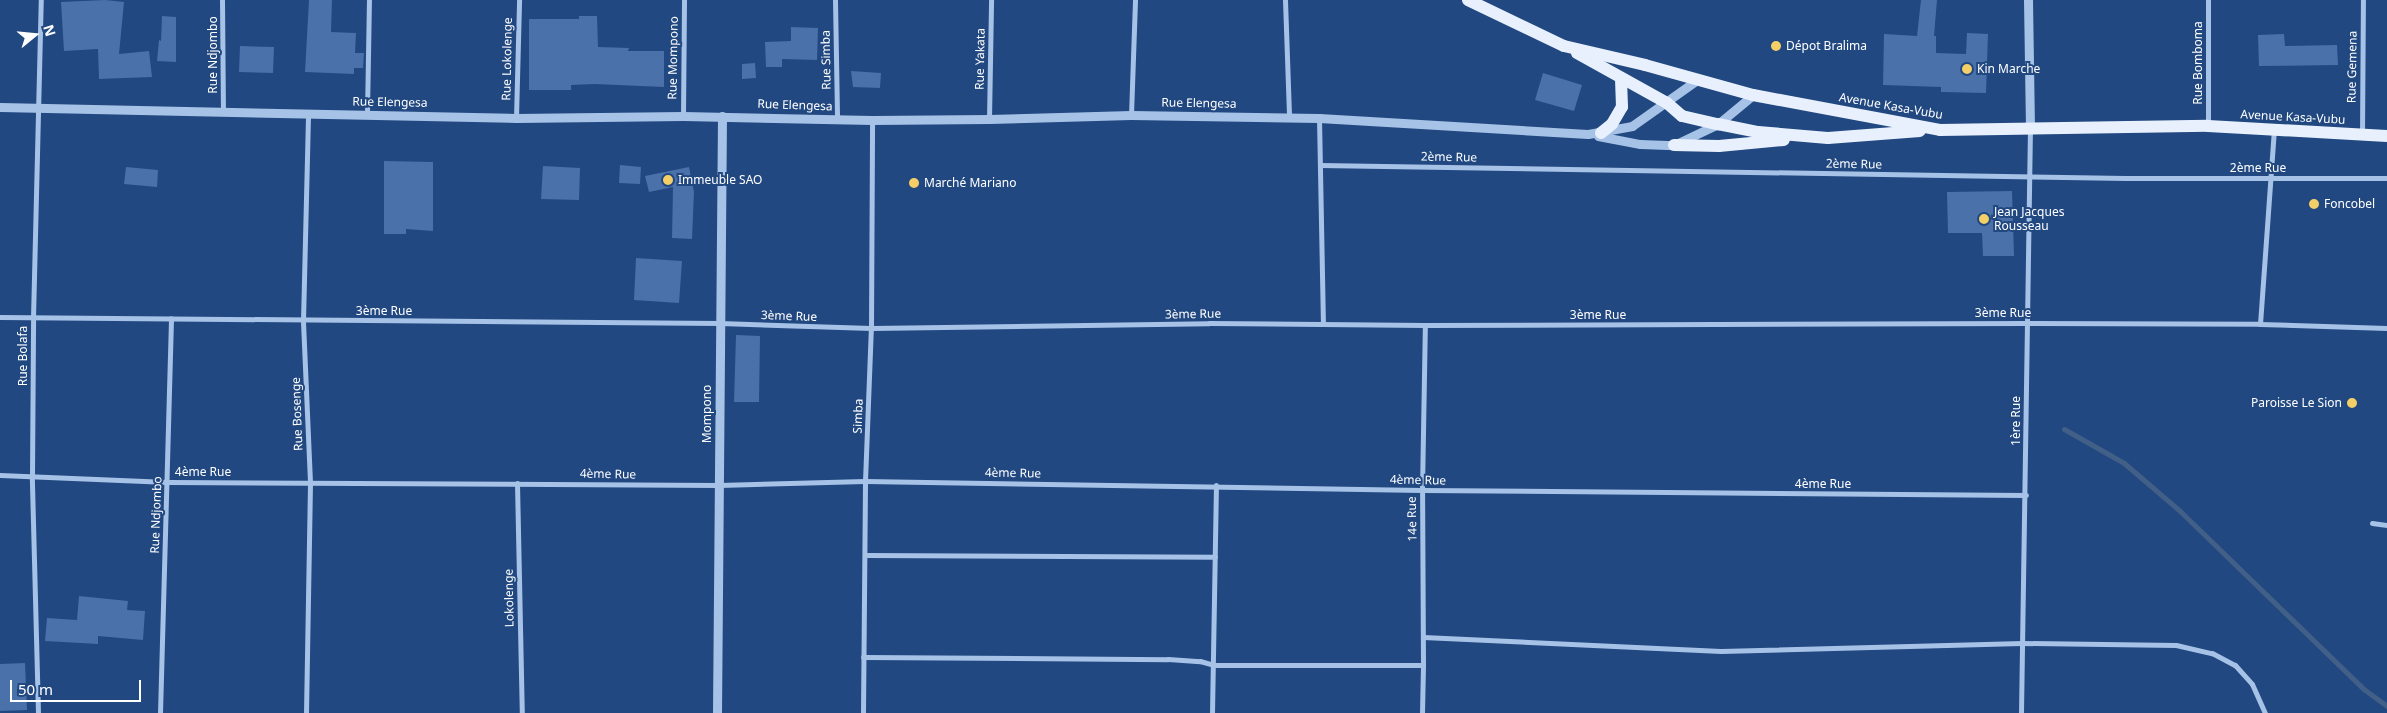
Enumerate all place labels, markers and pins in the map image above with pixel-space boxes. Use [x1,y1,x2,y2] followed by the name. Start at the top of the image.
[1786,39,1867,53] place label: Dépot Bralima
[1770,40,1782,52] marker: Dépot Bralima
[1977,62,2040,76] place label: Kin Marche
[1961,63,1973,75] marker: Kin Marche
[678,173,762,187] place label: Immeuble SAO
[662,174,674,186] marker: Immeuble SAO
[924,176,1016,190] place label: Marché Mariano
[908,177,920,189] marker: Marché Mariano
[2324,197,2375,211] place label: Foncobel
[2308,198,2320,210] marker: Foncobel
[1994,205,2064,233] place label: Jean Jacques Rousseau
[1978,213,1990,225] marker: Jean Jacques Rousseau
[2251,396,2342,410] place label: Paroisse Le Sion
[2346,397,2358,409] marker: Paroisse Le Sion

